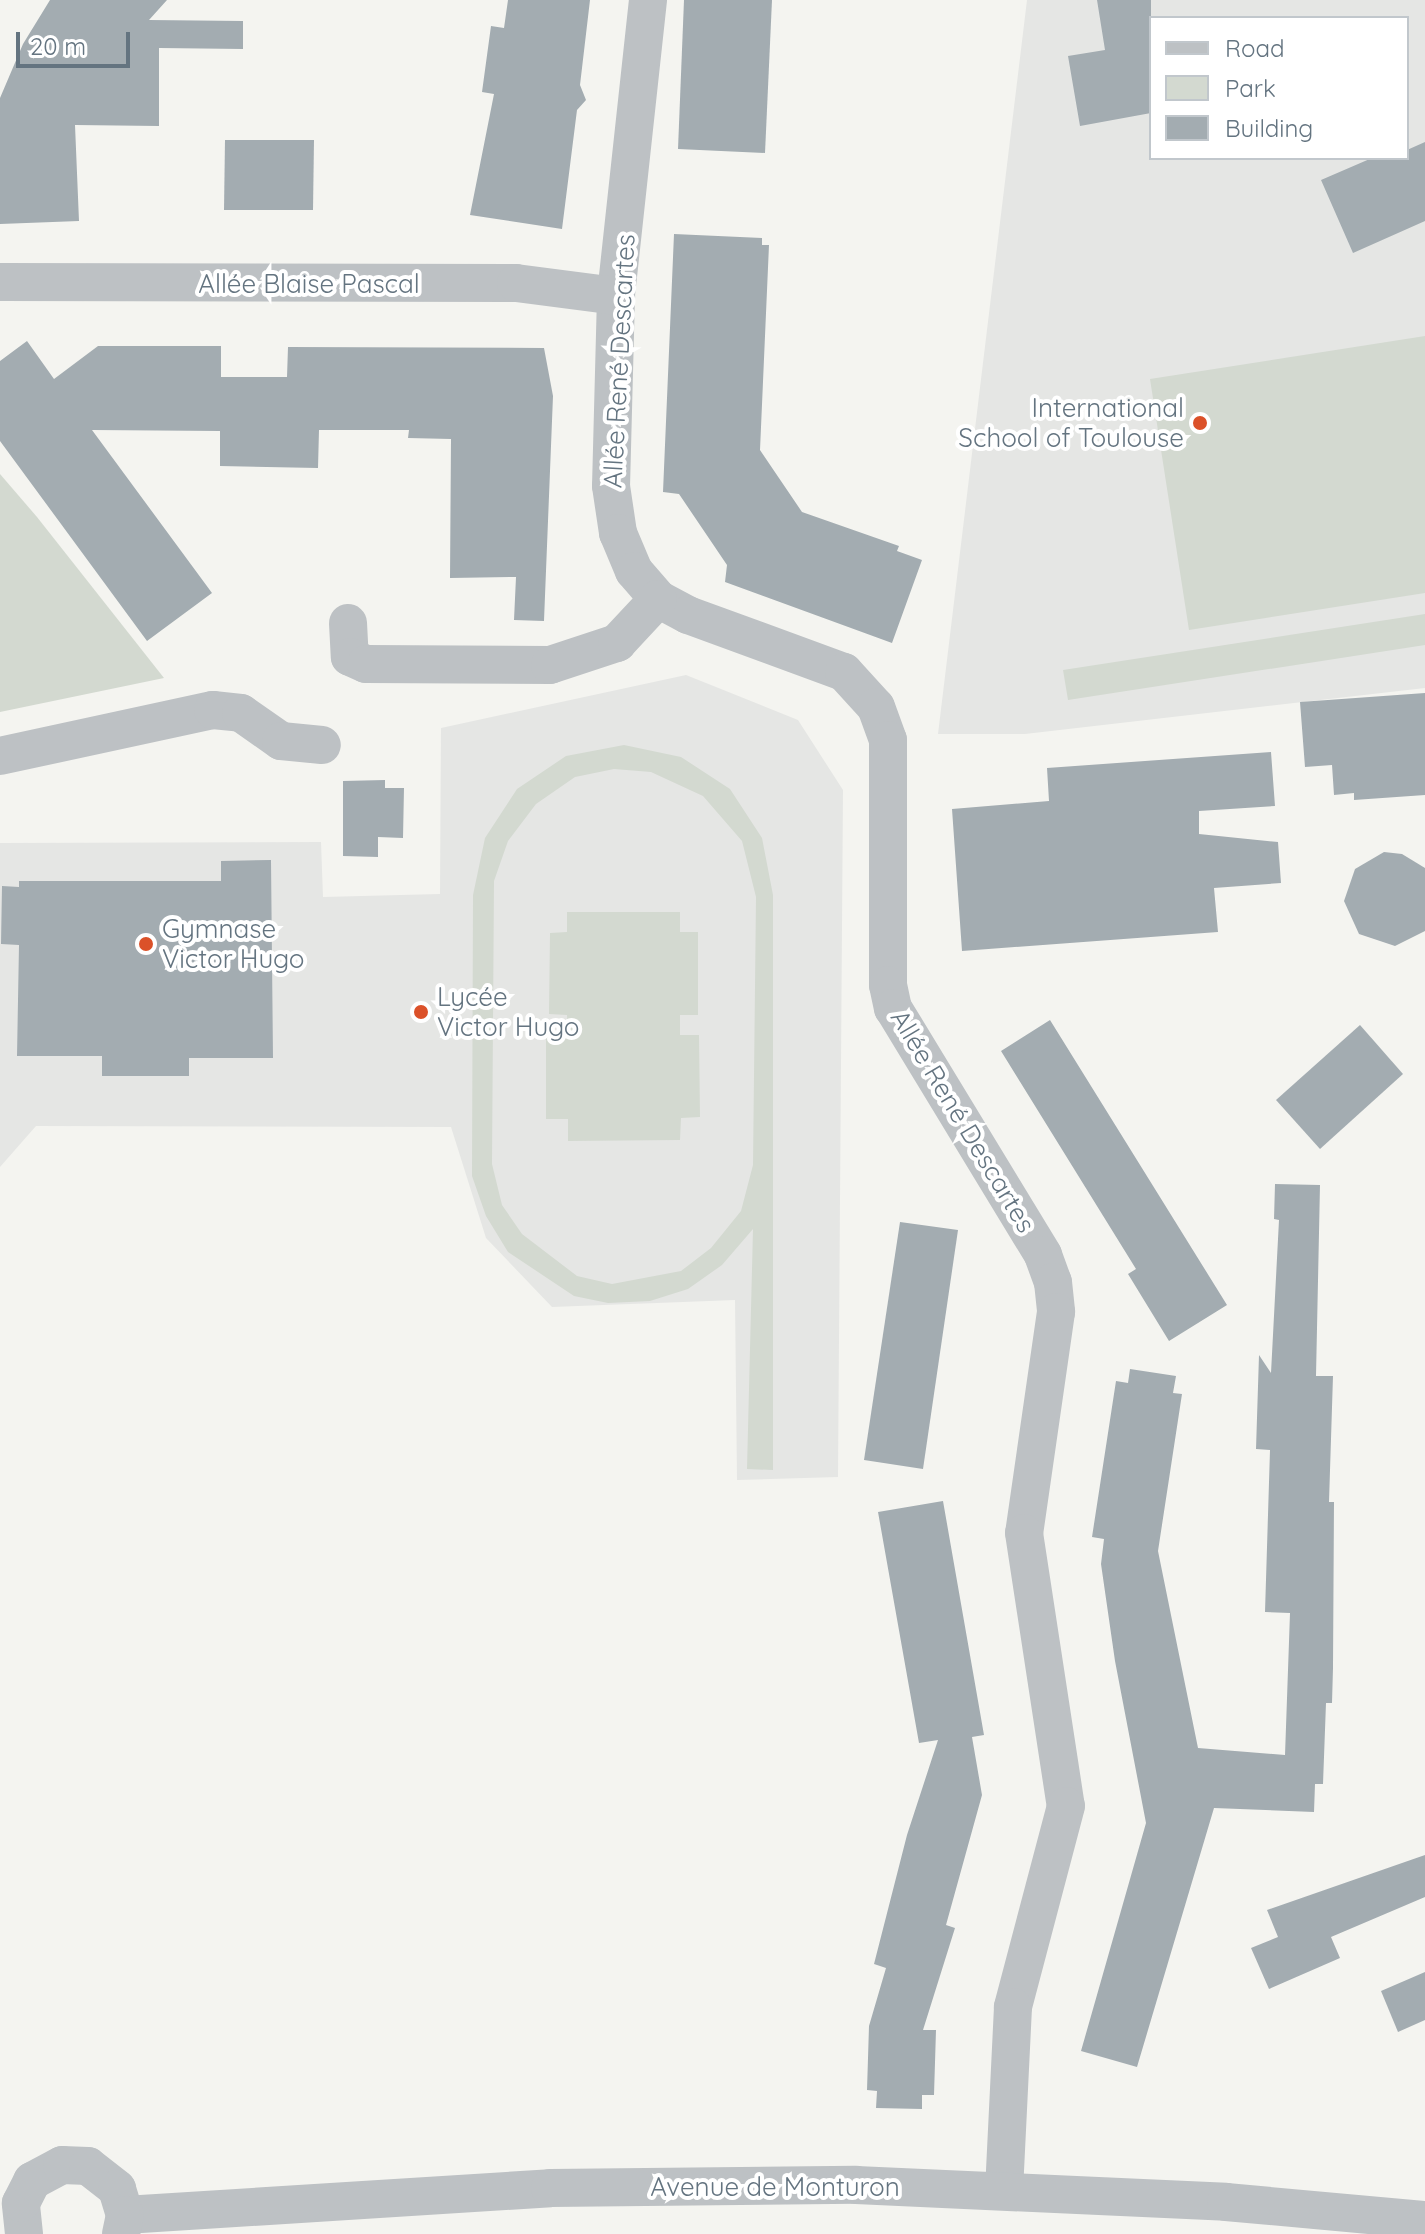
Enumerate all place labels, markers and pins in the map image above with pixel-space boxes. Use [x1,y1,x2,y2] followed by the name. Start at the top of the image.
[958,392,1184,454] place label: International School of Toulouse
[1191,414,1209,432] marker: International School of Toulouse
[162,913,304,974] place label: Gymnase Victor Hugo
[137,935,155,953] marker: Gymnase Victor Hugo
[437,981,579,1042] place label: Lycée Victor Hugo
[412,1003,430,1021] marker: Lycée Victor Hugo

